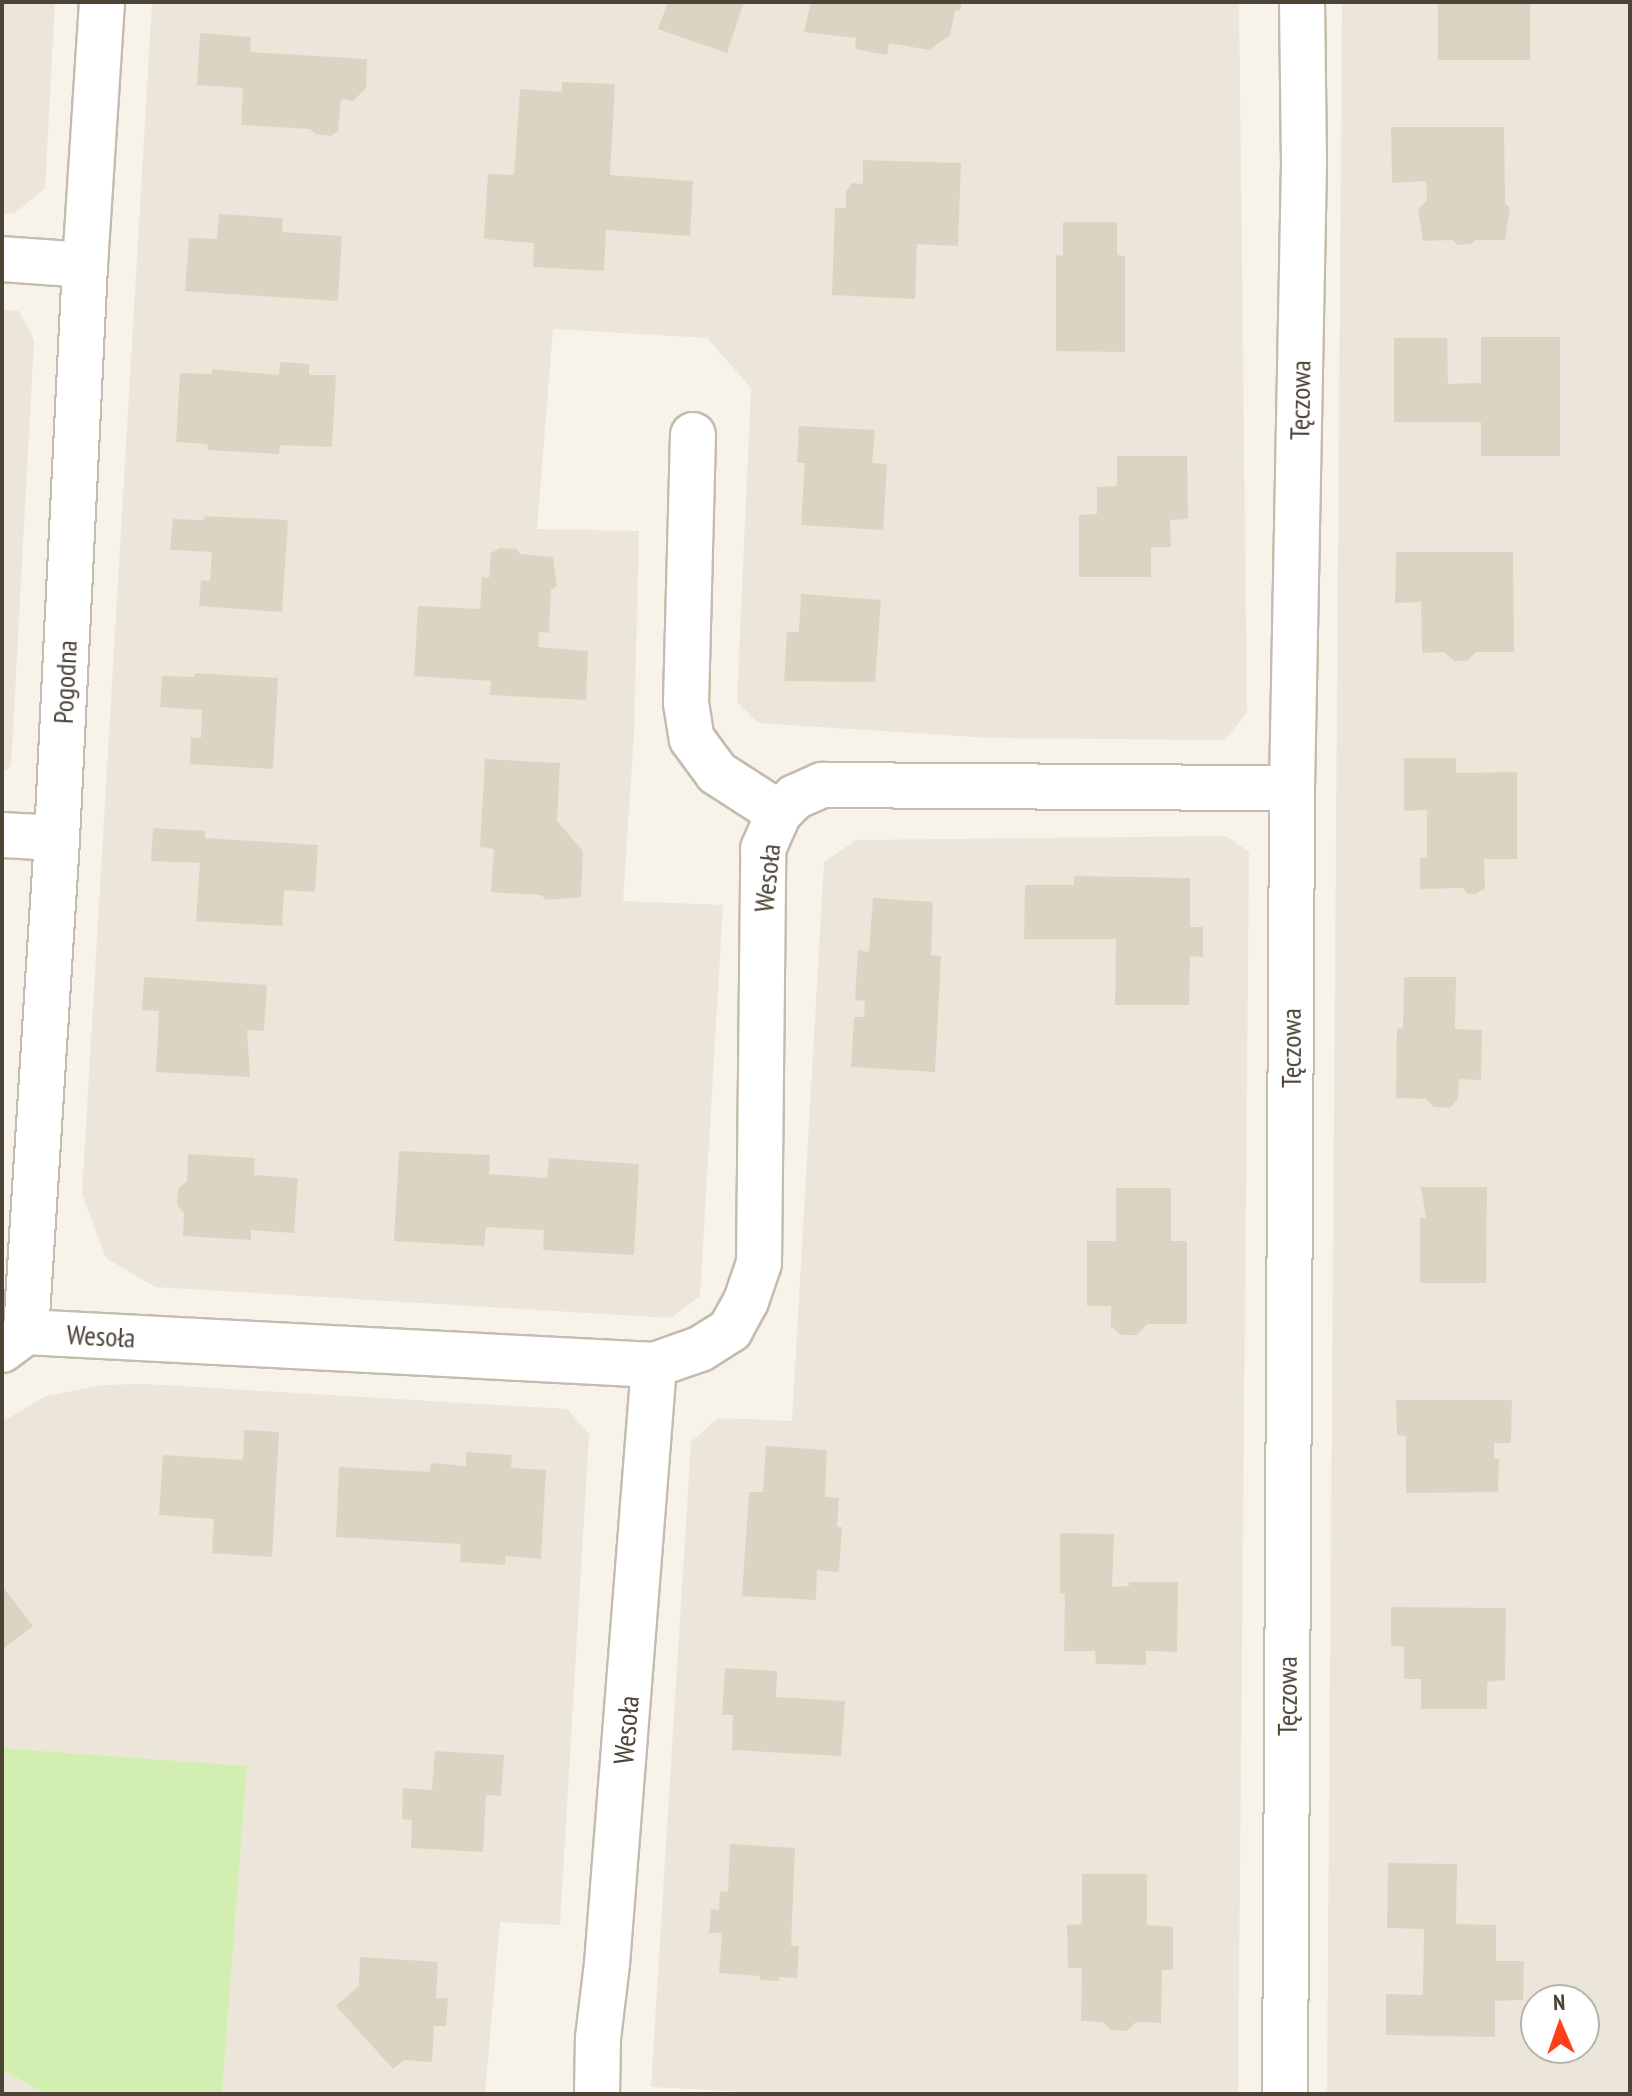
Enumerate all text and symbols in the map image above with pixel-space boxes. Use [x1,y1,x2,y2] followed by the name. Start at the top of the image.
[1283,360,1317,440] street label: Tęczowa
[46,639,84,725] street label: Pogodna
[747,842,787,914] street label: Wesoła
[1274,1008,1308,1088] street label: Tęczowa
[66,1317,136,1355] street label: Wesoła
[1270,1656,1304,1736] street label: Tęczowa
[606,1694,646,1766] street label: Wesoła
[1520,1984,1600,2064] north arrow
[1553,1988,1566,2016] text: N

